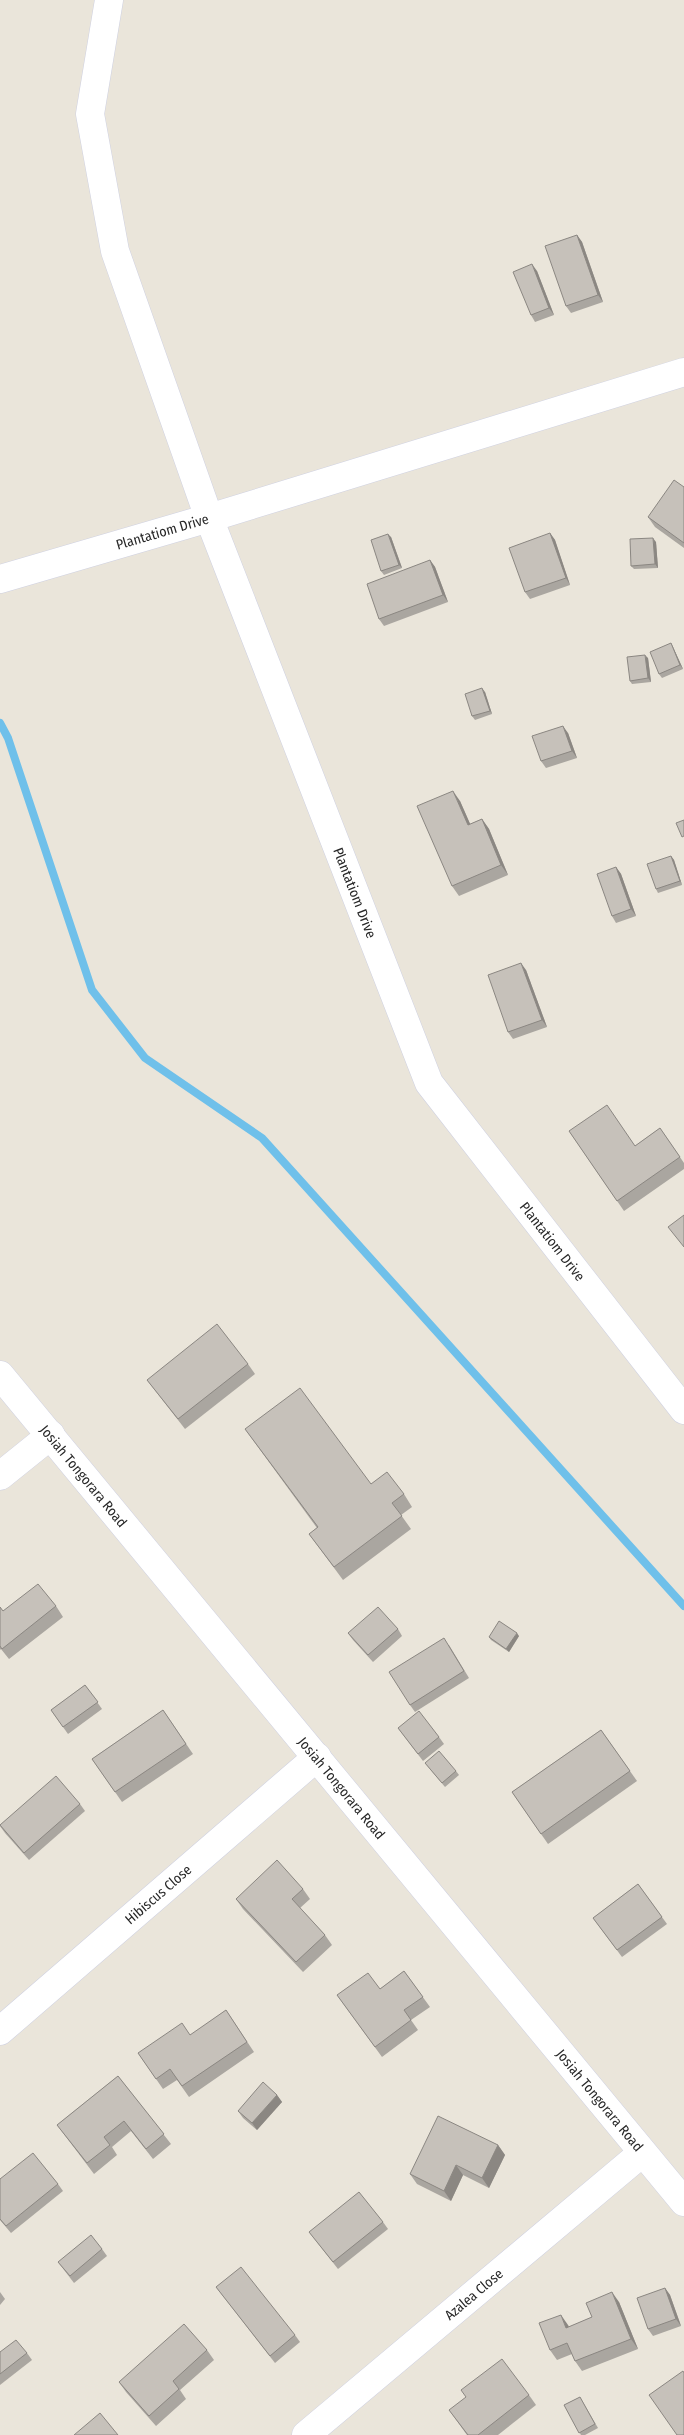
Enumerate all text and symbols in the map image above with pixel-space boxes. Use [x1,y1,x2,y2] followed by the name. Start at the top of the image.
[114,511,211,554] street label: Plantatiom Drive
[329,845,380,941] street label: Plantatiom Drive
[516,1199,588,1285] street label: Plantatiom Drive
[36,1422,130,1531] street label: Josiah Tongorara Road
[294,1734,388,1843] street label: Josiah Tongorara Road
[122,1861,195,1928] street label: Hibiscus Close
[552,2046,647,2155] street label: Josiah Tongorara Road
[441,2265,507,2324] street label: Azalea Close

